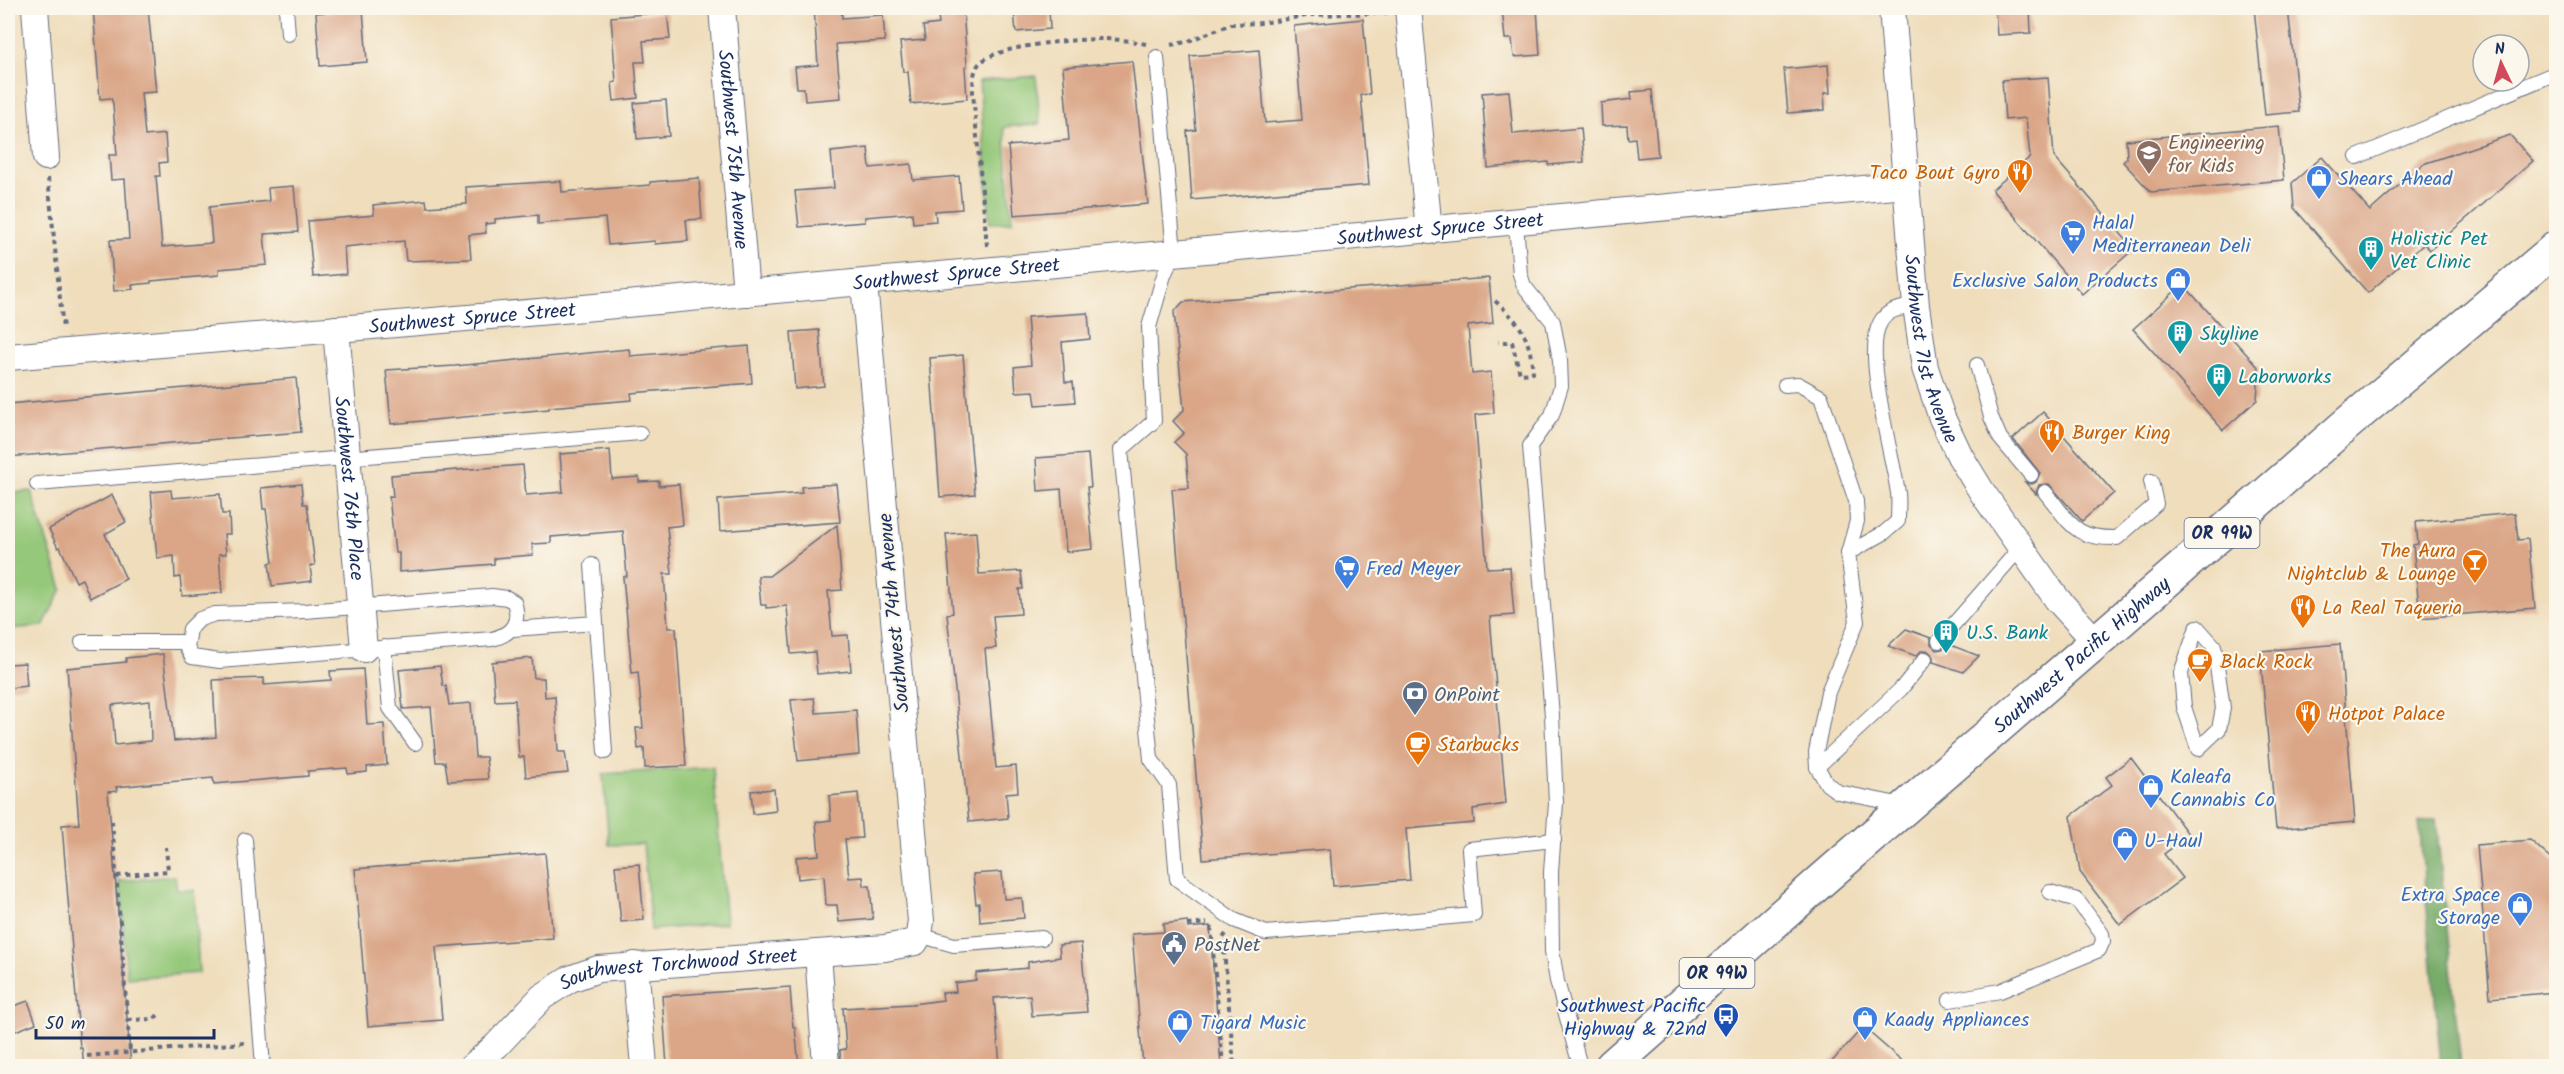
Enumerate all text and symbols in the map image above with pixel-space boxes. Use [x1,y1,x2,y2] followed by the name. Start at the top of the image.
[2471,33,2531,93] north arrow
[2494,37,2506,62] text: N
[708,49,756,251] street label: Southwest 75th Avenue
[2168,128,2265,183] place label: Engineering for Kids
[2134,138,2164,176] school or university icon: Engineering for Kids
[2005,157,2035,195] restaurant icon: Taco Bout Gyro
[1869,158,2000,190] place label: Taco Bout Gyro
[2304,163,2334,201] shop icon: Shears Ahead
[2338,164,2453,196] place label: Shears Ahead
[1336,205,1546,256] street label: Southwest Spruce Street
[2092,208,2251,263] place label: Halal Mediterranean Deli
[2058,218,2088,256] supermarket icon: Halal Mediterranean Deli
[2390,224,2488,279] place label: Holistic Pet Vet Clinic
[2356,234,2386,272] building icon: Holistic Pet Vet Clinic
[852,250,1062,301] street label: Southwest Spruce Street
[1894,253,1966,449] street label: Southwest 71st Avenue
[2163,265,2193,303] shop icon: Exclusive Salon Products
[1952,266,2158,298] place label: Exclusive Salon Products
[368,295,578,344] street label: Southwest Spruce Street
[2165,318,2195,356] building icon: Skyline
[2200,319,2259,351] place label: Skyline
[2204,361,2234,399] building icon: Laborworks
[2238,362,2332,394] place label: Laborworks
[324,395,372,582] street label: Southwest 76th Place
[2037,417,2067,455] restaurant icon: Burger King
[2072,418,2171,450] place label: Burger King
[870,512,920,714] street label: Southwest 74th Avenue
[2184,518,2260,548] road number: OR 99W
[2287,536,2456,591] place label: The Aura Nightclub & Lounge
[2460,547,2490,585] bar icon: The Aura Nightclub & Lounge
[1332,553,1362,591] supermarket icon: Fred Meyer
[1366,554,1461,586] place label: Fred Meyer
[1987,569,2179,743] street label: Southwest Pacific Highway
[2288,592,2318,630] restaurant icon: La Real Taqueria
[2322,593,2462,625] place label: La Real Taqueria
[1931,617,1961,655] building icon: U.S. Bank
[1966,618,2049,650] place label: U.S. Bank
[2185,646,2215,684] cafe icon: Black Rock
[2220,647,2313,679] place label: Black Rock
[1400,679,1430,717] bank icon: OnPoint
[1434,680,1500,712] place label: OnPoint
[2293,698,2323,736] restaurant icon: Hotpot Palace
[2328,699,2445,731] place label: Hotpot Palace
[1403,729,1433,767] cafe icon: Starbucks
[1438,730,1520,762] place label: Starbucks
[2170,762,2275,817] place label: Kaleafa Cannabis Co
[2136,772,2166,810] shop icon: Kaleafa Cannabis Co
[2110,825,2140,863] shop icon: U-Haul
[2144,826,2203,858] place label: U-Haul
[2401,880,2500,935] place label: Extra Space Storage
[2505,890,2535,928] shop icon: Extra Space Storage
[1159,929,1189,967] public building icon: PostNet
[1194,930,1261,962] place label: PostNet
[553,940,799,1000] street label: Southwest Torchwood Street
[1680,958,1754,988] road number: OR 99W
[1558,991,1707,1046] place label: Southwest Pacific Highway & 72nd
[1711,1001,1741,1039] bus stop icon: Southwest Pacific Highway & 72nd
[36,1002,214,1040] scale bar
[1850,1004,1880,1042] shop icon: Kaady Appliances
[1884,1005,2030,1037] place label: Kaady Appliances
[1165,1007,1195,1045] shop icon: Tigard Music
[1200,1008,1307,1040] place label: Tigard Music
[45,1010,85,1039] text: 50 m

